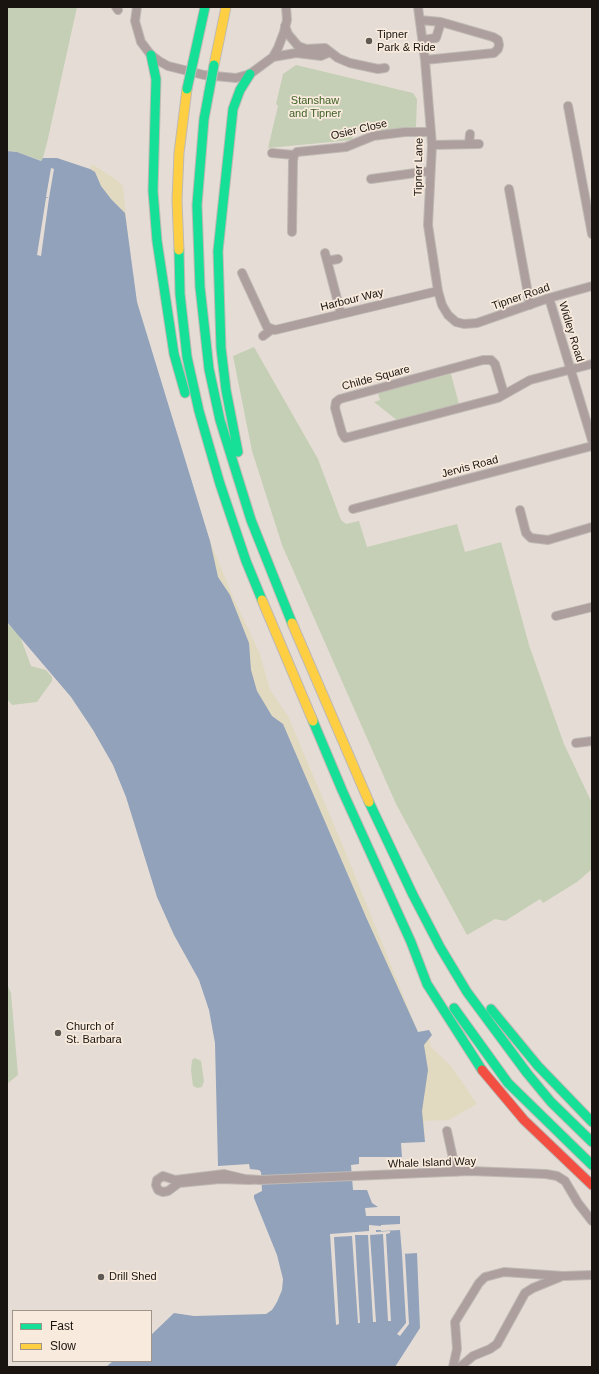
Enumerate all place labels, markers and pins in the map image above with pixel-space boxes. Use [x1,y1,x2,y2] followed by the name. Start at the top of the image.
[377,28,436,54] place label: Tipner Park & Ride
[364,36,374,46] marker: Tipner Park & Ride
[66,1020,122,1046] place label: Church of St. Barbara
[53,1028,63,1038] marker: Church of St. Barbara
[109,1270,157,1284] place label: Drill Shed
[96,1272,106,1282] marker: Drill Shed

